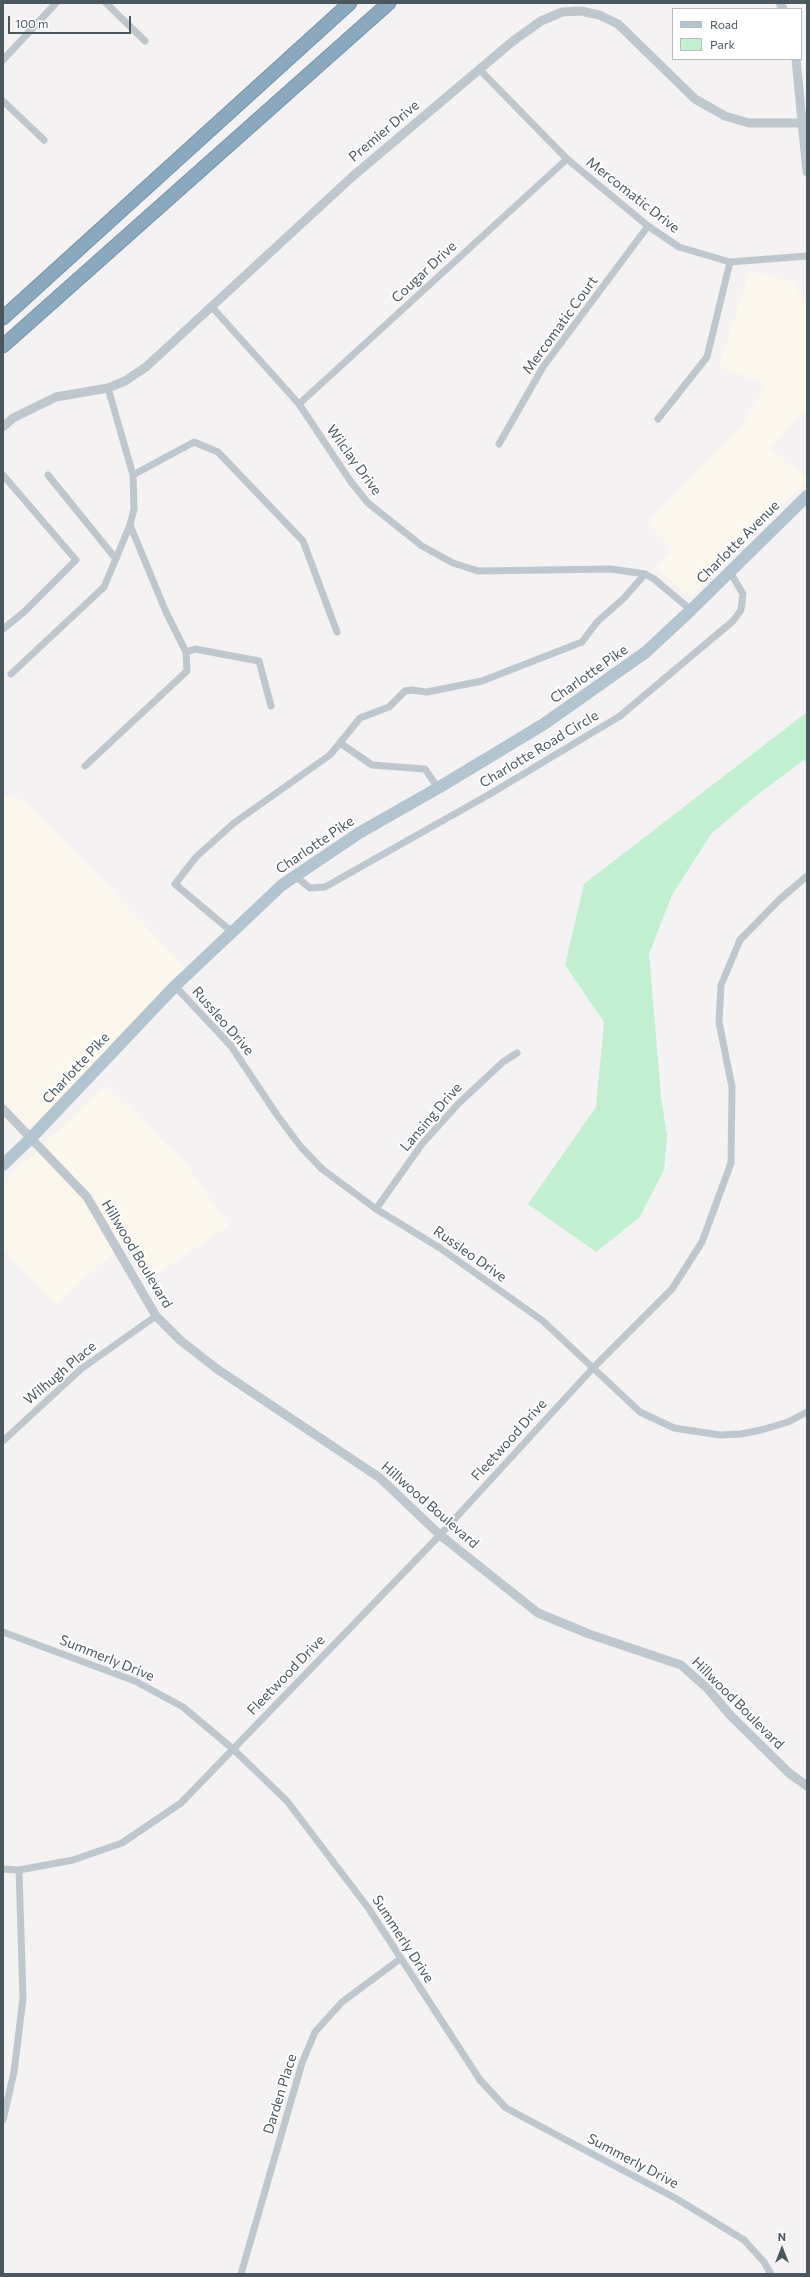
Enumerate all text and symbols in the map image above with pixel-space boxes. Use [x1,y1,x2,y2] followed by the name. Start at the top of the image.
[10,8,133,34] scale bar
[672,8,802,60] legend
[15,16,49,30] text: 100 m
[710,17,738,31] text: Road
[710,37,735,51] text: Park
[345,97,423,165] street label: Premier Drive
[583,153,683,237] street label: Mercomatic Drive
[388,238,460,306] street label: Cougar Drive
[519,273,601,377] street label: Mercomatic Court
[323,422,385,498] street label: Wilclay Drive
[693,497,783,587] street label: Charlotte Avenue
[547,641,631,707] street label: Charlotte Pike
[477,707,601,791] street label: Charlotte Road Circle
[273,813,357,877] street label: Charlotte Pike
[189,983,257,1059] street label: Russleo Drive
[39,1029,113,1107] street label: Charlotte Pike
[397,1079,465,1155] street label: Lansing Drive
[98,1197,176,1311] street label: Hillwood Boulevard
[430,1223,510,1285] street label: Russleo Drive
[20,1338,100,1408] street label: Wilhugh Place
[468,1396,550,1484] street label: Fleetwood Drive
[378,1458,482,1552] street label: Hillwood Boulevard
[57,1631,157,1685] street label: Summerly Drive
[244,1632,328,1718] street label: Fleetwood Drive
[688,1653,788,1753] street label: Hillwood Boulevard
[369,1892,437,1986] street label: Summerly Drive
[260,2052,300,2136] street label: Darden Place
[585,2130,681,2192] street label: Summerly Drive
[762,2229,802,2269] north arrow
[778,2230,786,2243] text: N

